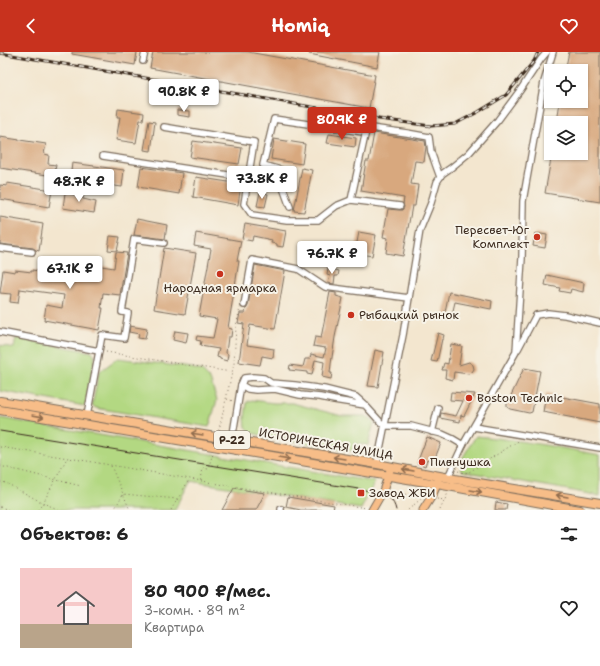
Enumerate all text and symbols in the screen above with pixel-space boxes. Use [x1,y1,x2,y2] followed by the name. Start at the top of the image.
[271,14,329,38] text: Homiq
[20,15,42,37] icon: back
[558,15,580,37] icon: heart
[544,64,588,160] map controls
[544,64,588,108] button: locate
[147,79,221,113] pin: 90.8K ₽
[158,83,210,100] text: 90.8K ₽
[305,107,379,141] pin: 80.9K ₽
[317,111,367,128] text: 80.9K ₽
[544,116,588,160] button: layers
[225,166,299,200] pin: 73.8K ₽
[42,169,116,203] pin: 48.7K ₽
[236,170,288,187] text: 73.8K ₽
[53,173,105,190] text: 48.7K ₽
[455,222,530,252] place label: Пересвет-Юг Комплект
[532,232,542,242] marker: Пересвет-Юг Комплект
[295,241,369,275] pin: 76.7K ₽
[306,245,358,262] text: 76.7K ₽
[33,256,107,290] pin: 67.1K ₽
[46,260,94,277] text: 67.1K ₽
[215,269,225,279] marker: Народная ярмарка
[164,280,277,296] place label: Народная ярмарка
[359,307,459,323] place label: Рыбацкий рынок
[346,310,356,320] marker: Рыбацкий рынок
[477,390,563,406] place label: Boston Technic
[464,393,474,403] marker: Boston Technic
[32,412,45,420] one-way arrow
[258,424,395,464] street label: ИСТОРИЧЕСКАЯ УЛИЦА
[191,430,204,438] one-way arrow
[214,431,250,449] road number: Р-22
[277,454,290,462] one-way arrow
[333,454,346,462] one-way arrow
[430,454,491,470] place label: Пивнушка
[417,457,427,467] marker: Пивнушка
[402,466,415,474] one-way arrow
[369,485,436,501] place label: Завод ЖБИ
[469,487,482,495] one-way arrow
[356,488,366,498] marker: Завод ЖБИ
[555,492,568,500] one-way arrow
[20,523,129,545] text: Объектов: 6
[558,523,580,545] icon: filters
[144,580,271,602] text: 80 900 ₽/мес.
[52,584,100,632] icon: home
[558,597,580,619] icon: heart
[144,602,245,619] text: 3-комн. · 89 m²
[144,619,204,636] text: Квартира

